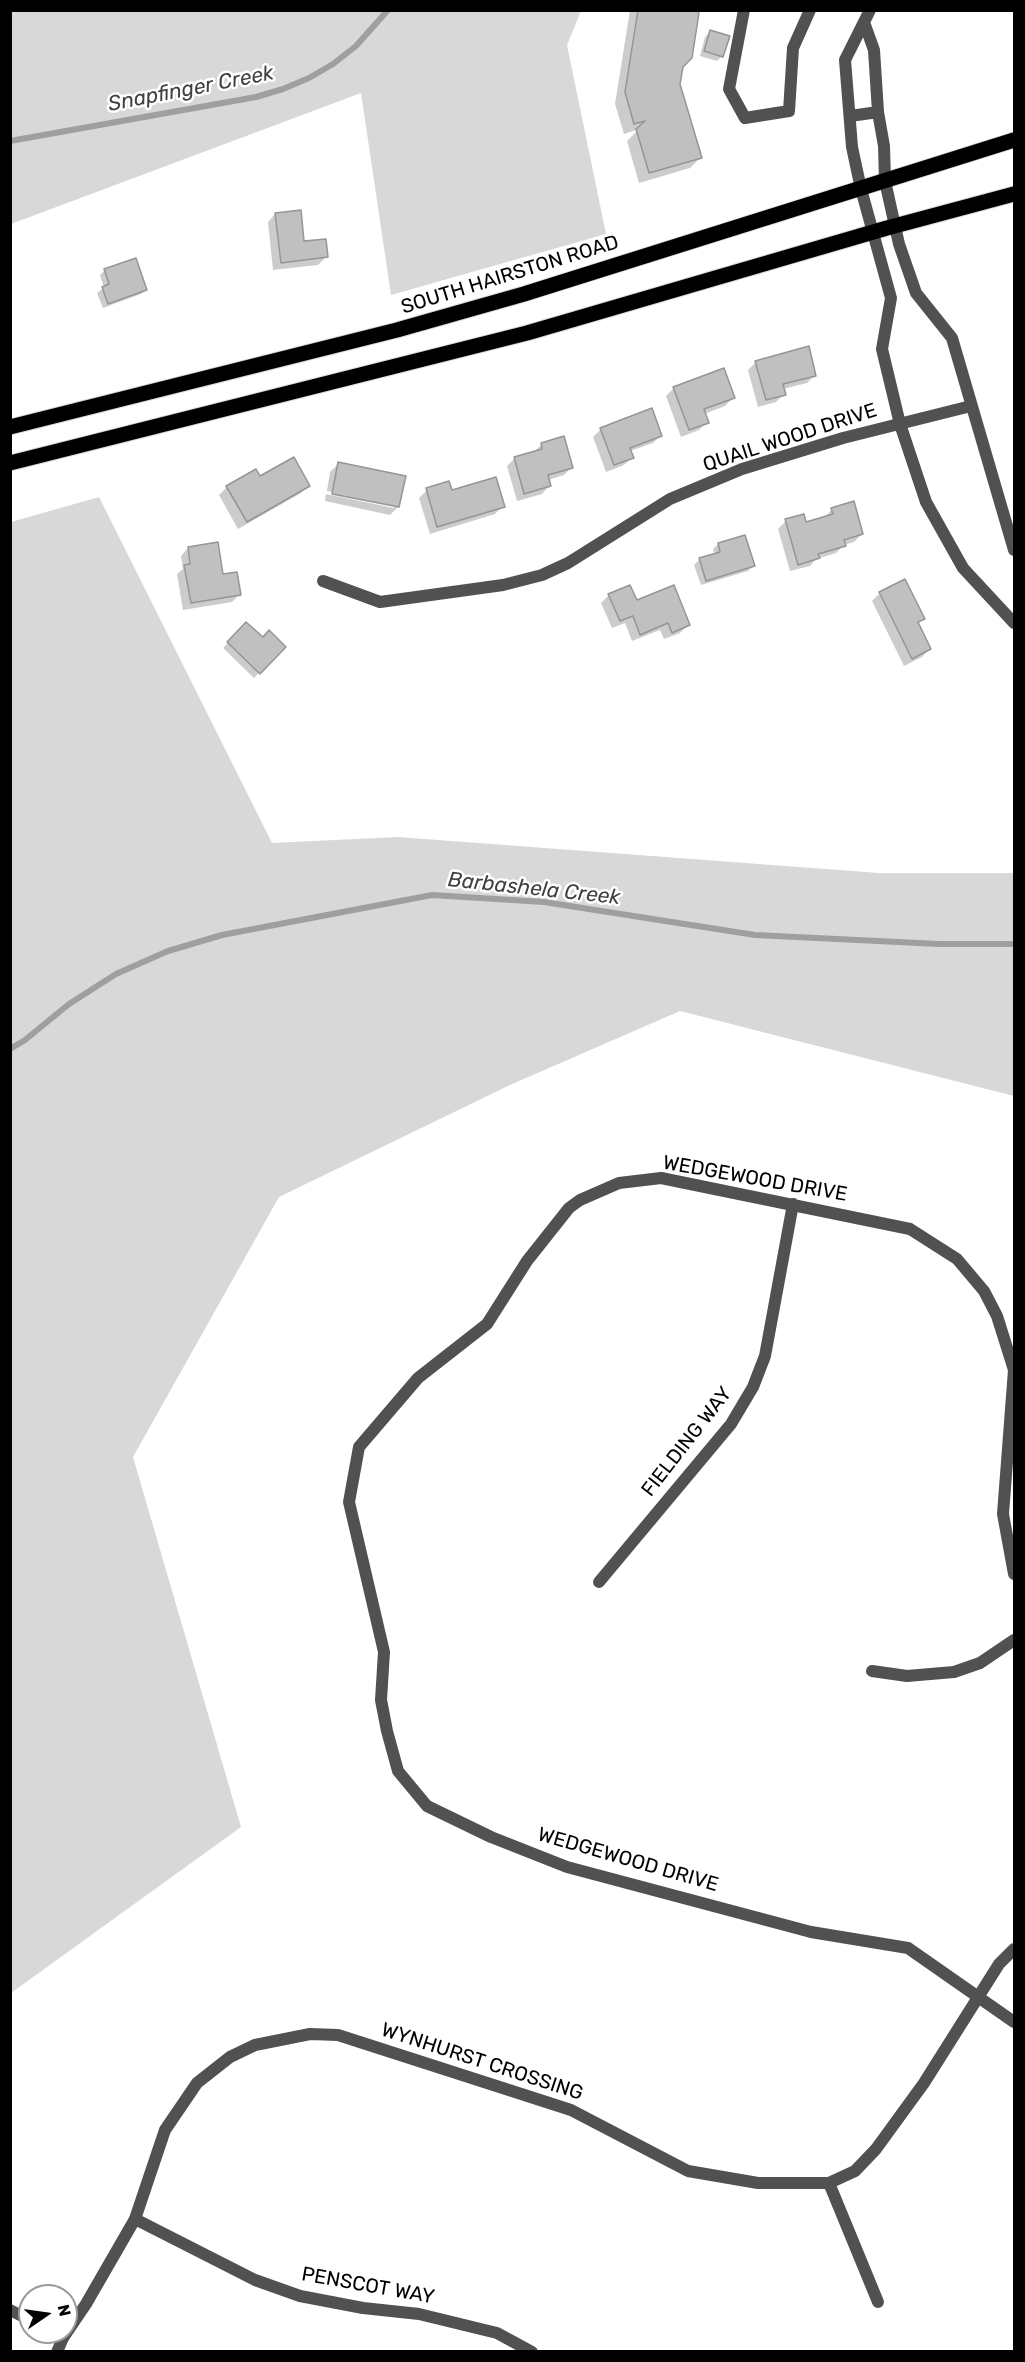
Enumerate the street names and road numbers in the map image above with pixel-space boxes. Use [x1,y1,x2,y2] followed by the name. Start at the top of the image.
[398,230,622,320] street label: SOUTH HAIRSTON ROAD
[700,399,880,477] street label: QUAIL WOOD DRIVE
[661,1151,849,1207] street label: WEDGEWOOD DRIVE
[637,1382,737,1502] street label: FIELDING WAY
[535,1823,721,1897] street label: WEDGEWOOD DRIVE
[378,2018,586,2106] street label: WYNHURST CROSSING
[300,2262,436,2310] street label: PENSCOT WAY

